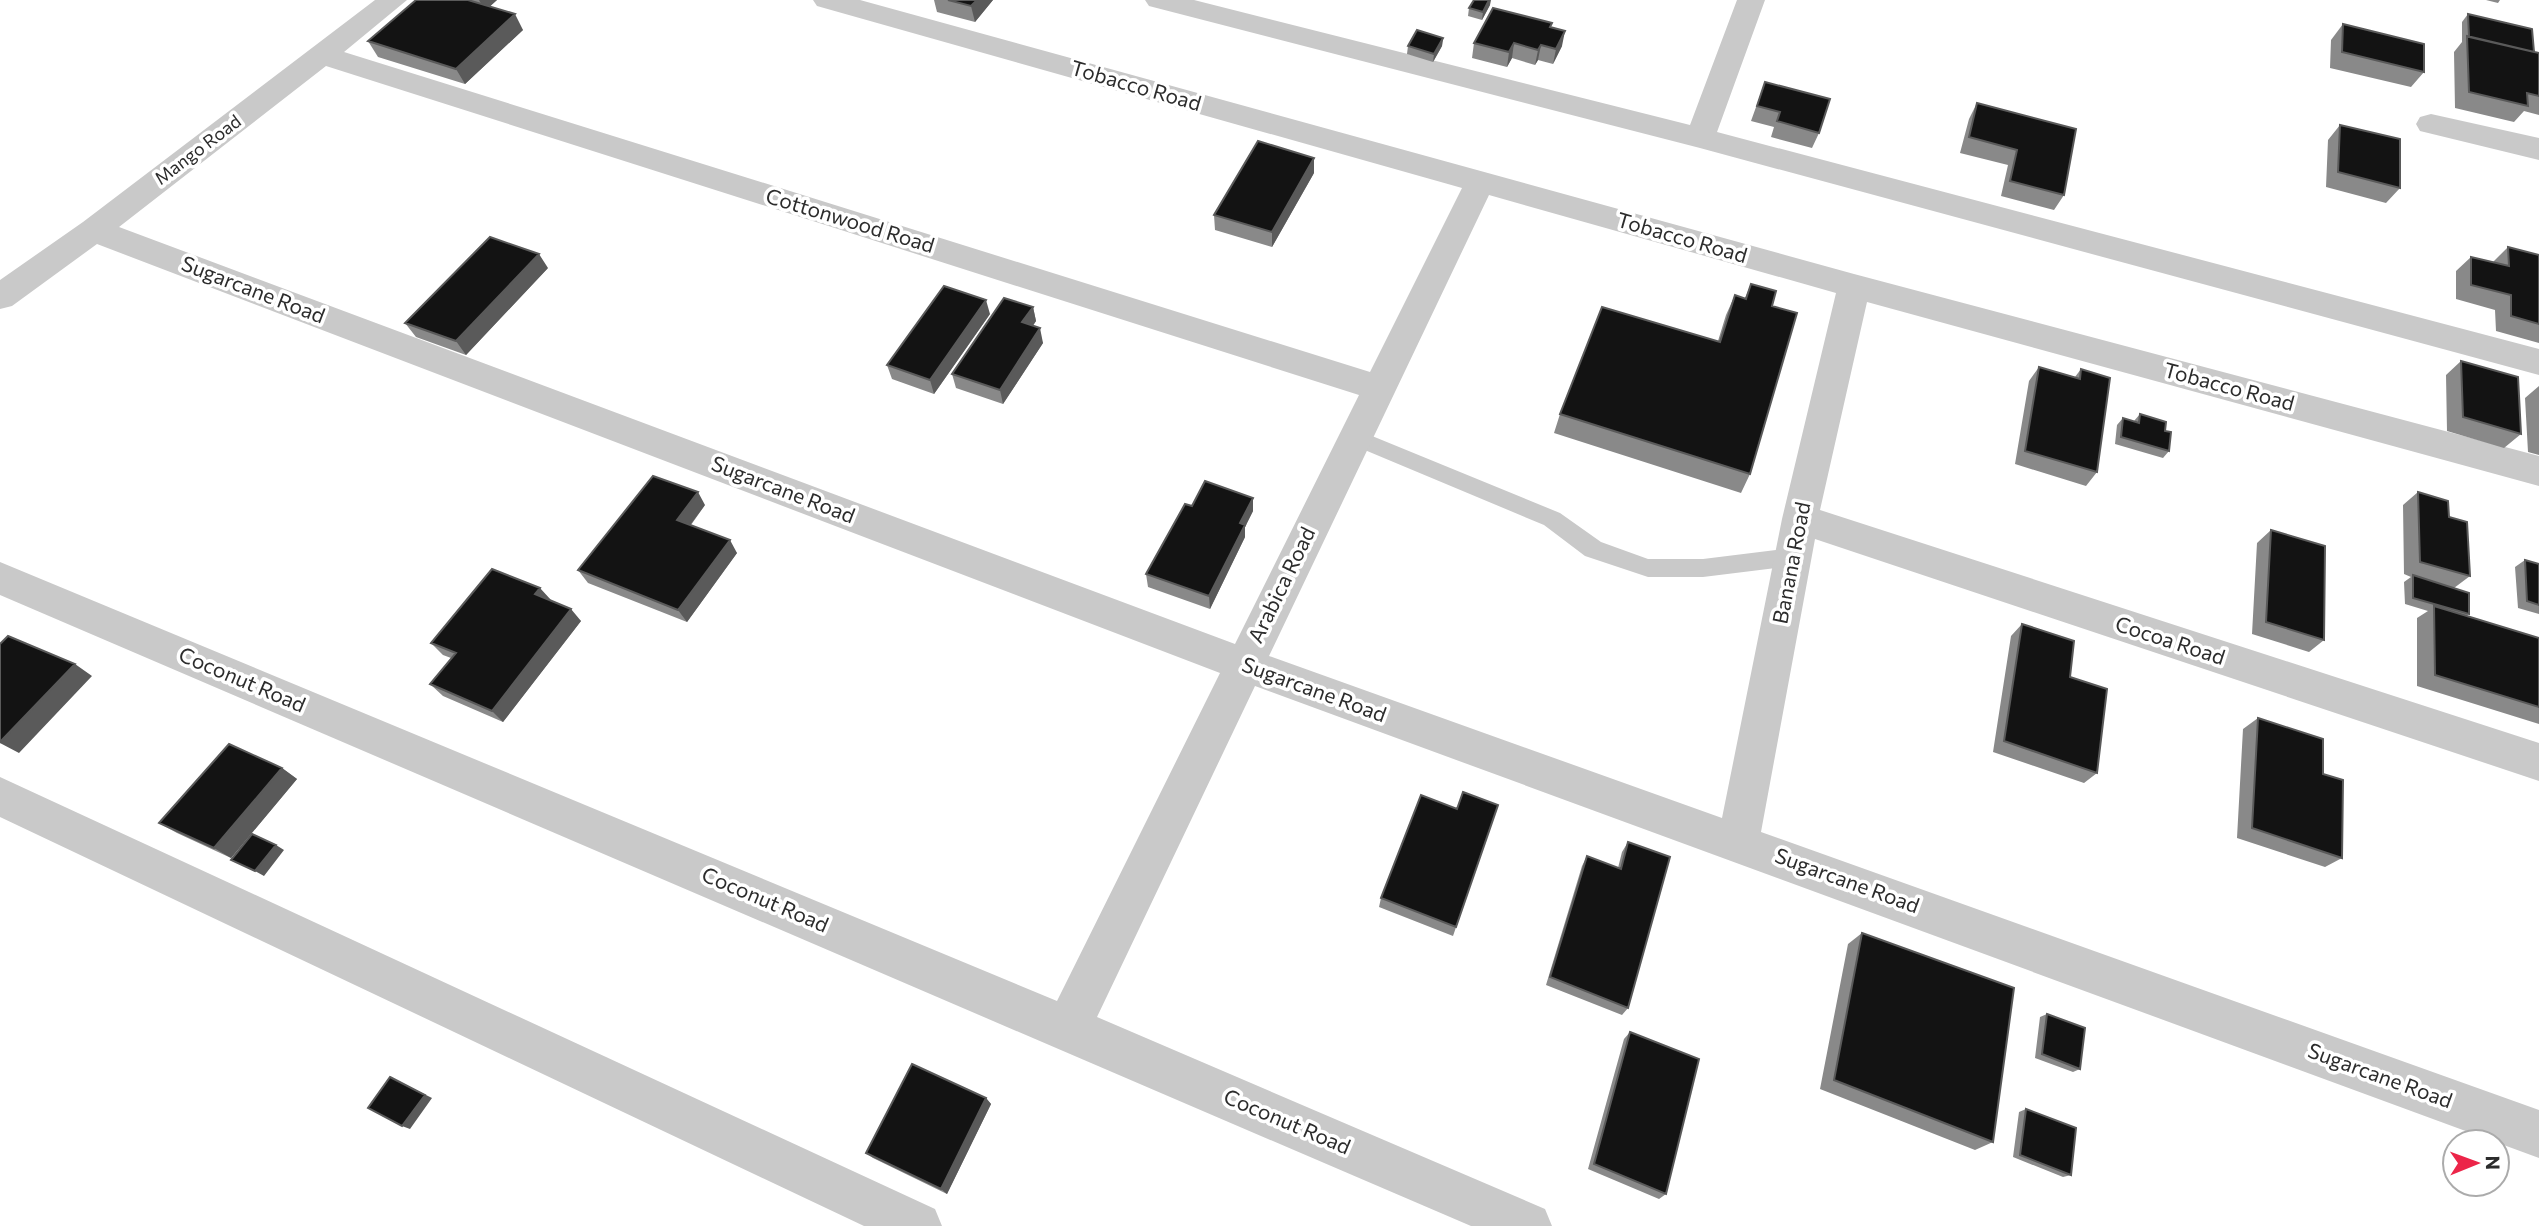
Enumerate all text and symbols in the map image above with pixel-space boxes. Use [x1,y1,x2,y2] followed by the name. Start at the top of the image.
[1068,54,1204,115] street label: Tobacco Road
[150,110,245,189] street label: Mango Road
[763,182,938,257] street label: Cottonwood Road
[1614,206,1750,267] street label: Tobacco Road
[178,250,329,327] street label: Sugarcane Road
[2161,356,2297,415] street label: Tobacco Road
[708,450,859,527] street label: Sugarcane Road
[1766,500,1815,626] street label: Banana Road
[1242,522,1319,646] street label: Arabica Road
[2112,610,2228,669] street label: Cocoa Road
[175,641,310,717] street label: Coconut Road
[1239,651,1390,726] street label: Sugarcane Road
[1772,842,1923,917] street label: Sugarcane Road
[698,861,833,937] street label: Coconut Road
[2305,1037,2456,1112] street label: Sugarcane Road
[1220,1083,1355,1159] street label: Coconut Road
[2441,1128,2511,1198] north arrow
[2482,1155,2505,1170] text: N

